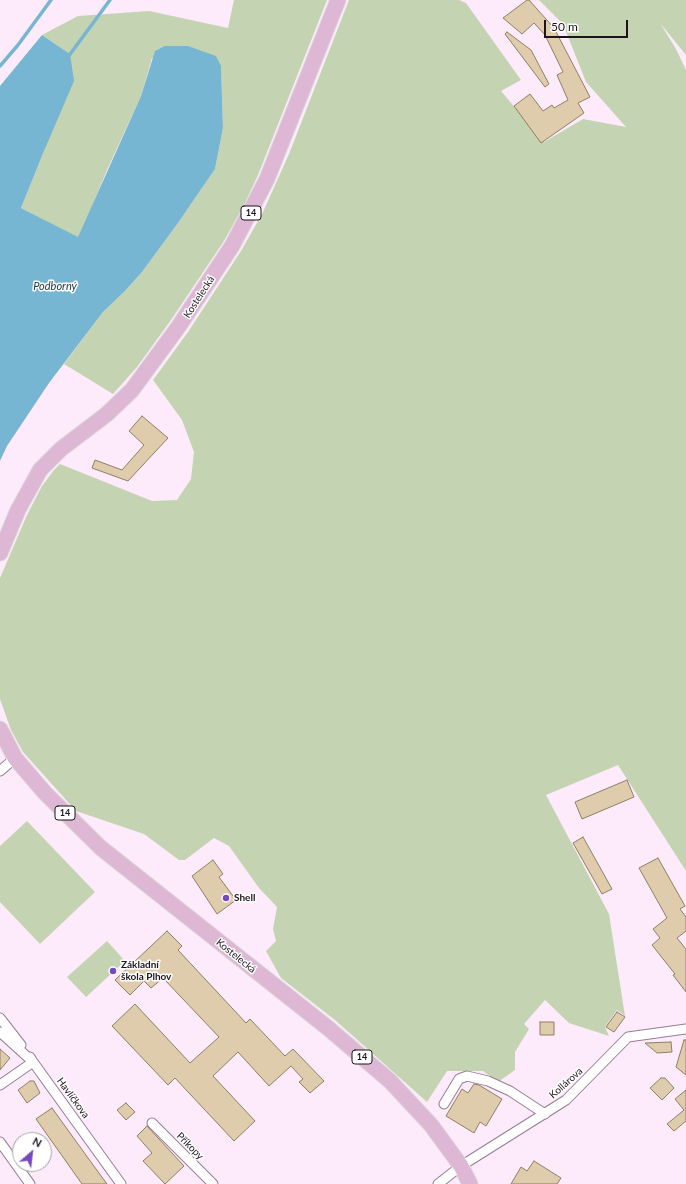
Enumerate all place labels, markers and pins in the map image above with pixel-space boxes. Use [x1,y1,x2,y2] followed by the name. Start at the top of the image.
[234,892,255,904] place label: Shell
[221,893,231,903] marker: Shell
[121,959,171,982] place label: Základní škola Plhov
[108,966,118,976] marker: Základní škola Plhov

